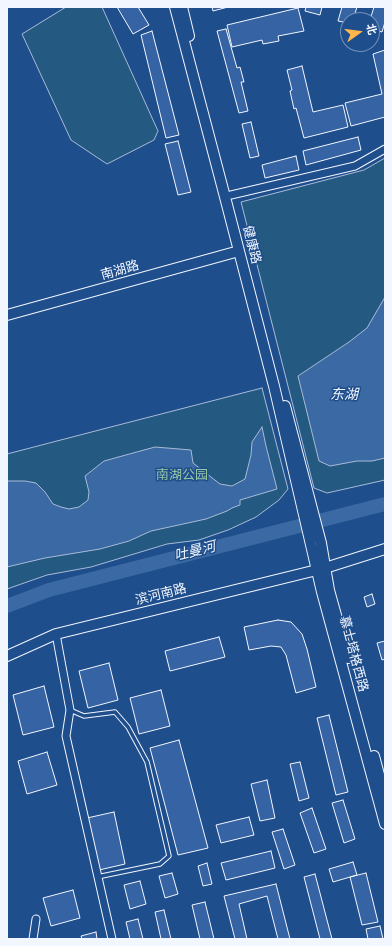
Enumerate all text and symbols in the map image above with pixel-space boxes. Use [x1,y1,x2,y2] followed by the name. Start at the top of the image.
[340,12,380,52] north arrow
[364,22,379,36] text: 北
[239,224,263,266] street label: 健康路
[99,258,141,284] street label: 南湖路
[330,387,358,403] water label: 东湖
[156,468,208,484] park label: 南湖公园
[173,539,217,565] water label: 吐曼河
[134,581,188,609] street label: 滨河南路
[335,614,371,694] street label: 慕士塔格西路

